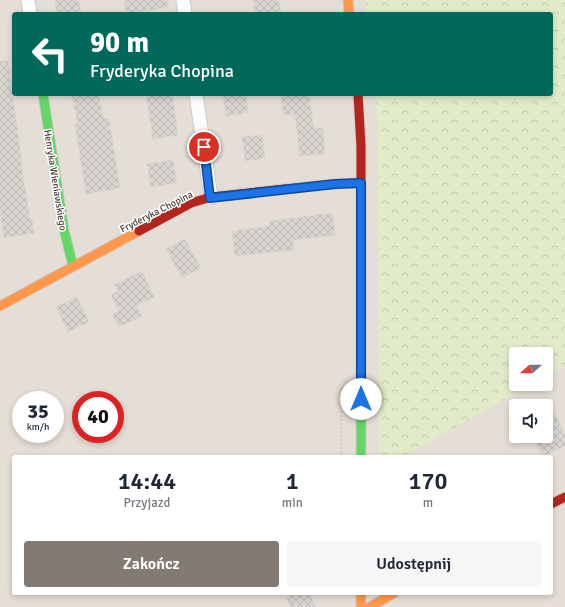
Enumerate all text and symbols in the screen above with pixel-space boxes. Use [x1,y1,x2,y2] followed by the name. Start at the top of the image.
[90,26,149,60] text: 90 m
[24,28,76,80] icon: left
[90,60,234,82] text: Fryderyka Chopina
[41,129,69,232] street label: Henryka Wieniawskiego
[187,130,221,164] pin
[193,136,215,158] icon: arrive
[118,188,195,235] street label: Fryderyka Chopina
[509,347,553,391] north arrow
[509,347,553,443] map controls
[340,378,382,420] position arrow
[72,391,124,443] speed limit sign: 40
[27,399,49,424] text: 35
[509,399,553,443] button: sound
[27,421,49,433] text: km/h
[118,466,176,496] text: 14:44
[286,466,299,496] text: 1
[408,466,447,496] text: 170
[123,495,170,511] text: Przyjazd
[282,495,303,511] text: min
[423,495,433,511] text: m
[24,541,279,587] button: Zakończ
[287,541,541,587] button: Udostępnij

